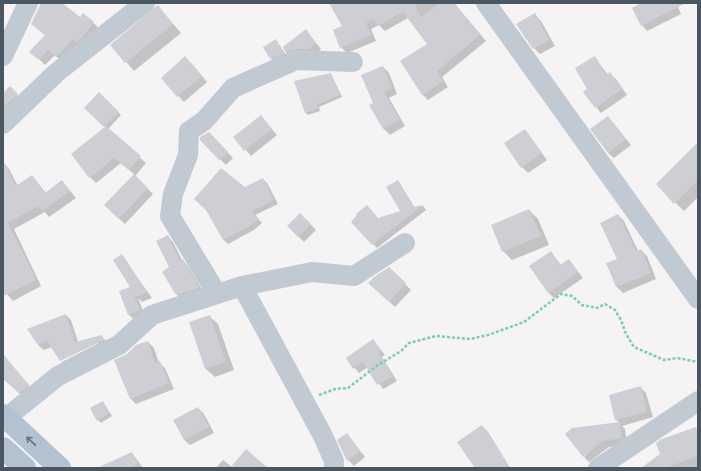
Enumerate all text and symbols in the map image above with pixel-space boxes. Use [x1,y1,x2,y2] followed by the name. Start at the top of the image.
[26,437,37,446] one-way arrow

